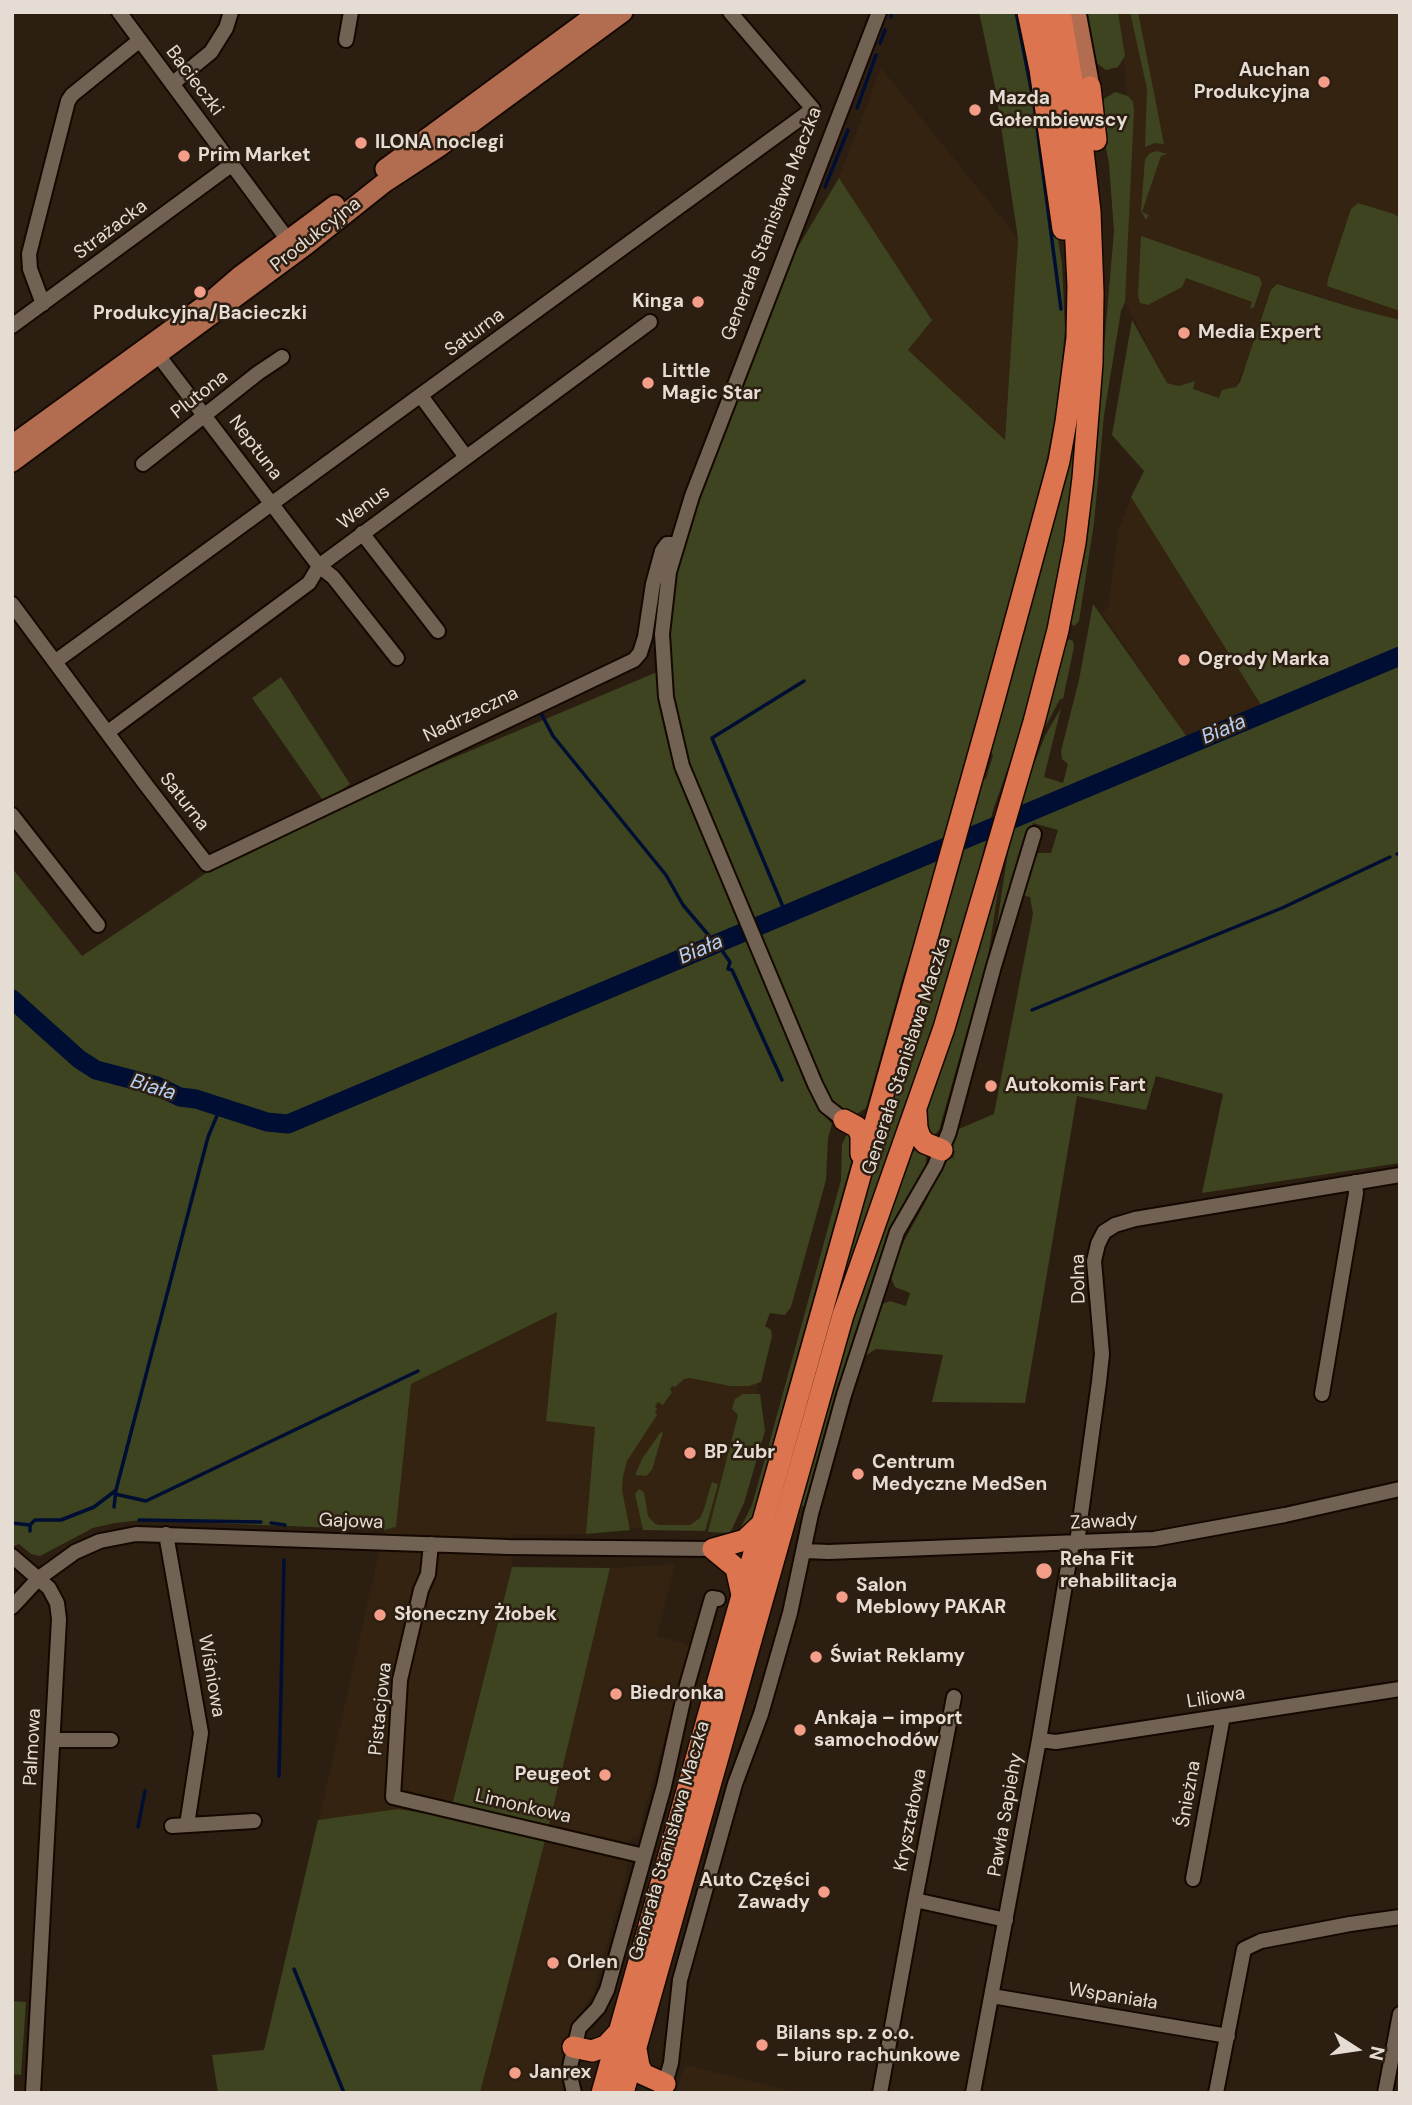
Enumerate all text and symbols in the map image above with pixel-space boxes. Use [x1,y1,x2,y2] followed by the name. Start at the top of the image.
[160,42,228,120] street label: Bacieczki
[1194,60,1310,104] place label: Auchan Produkcyjna
[1316,74,1332,90] marker: Auchan Produkcyjna
[989,88,1128,132] place label: Mazda Gołembiewscy
[967,102,983,118] marker: Mazda Gołembiewscy
[717,104,827,344] street label: Generała Stanisława Maczka
[375,132,504,154] place label: ILONA noclegi
[353,135,369,151] marker: ILONA noclegi
[198,145,310,167] place label: Prim Market
[176,148,192,164] marker: Prim Market
[266,193,366,277] street label: Produkcyjna
[70,195,152,265] street label: Strażacka
[192,284,208,300] marker: Produkcyjna/Bacieczki
[632,291,684,313] place label: Kinga
[690,294,706,310] marker: Kinga
[93,303,307,325] place label: Produkcyjna/Bacieczki
[441,304,509,362] street label: Saturna
[1198,322,1321,344] place label: Media Expert
[1176,325,1192,341] marker: Media Expert
[662,361,761,405] place label: Little Magic Star
[167,366,233,424] street label: Plutona
[640,375,656,391] marker: Little Magic Star
[223,411,287,485] street label: Neptuna
[333,481,395,535] street label: Wenus
[1198,649,1329,671] place label: Ogrody Marka
[1176,652,1192,668] marker: Ogrody Marka
[420,682,522,748] street label: Nadrzeczna
[1198,709,1250,751] water label: Biała
[154,768,214,836] street label: Saturna
[675,929,727,971] water label: Biała
[858,934,956,1178] street label: Generała Stanisława Maczka
[127,1069,179,1107] water label: Biała
[1005,1075,1146,1097] place label: Autokomis Fart
[983,1078,999,1094] marker: Autokomis Fart
[1067,1254,1091,1304] street label: Dolna
[704,1442,775,1464] place label: BP Żubr
[682,1445,698,1461] marker: BP Żubr
[872,1452,1047,1496] place label: Centrum Medyczne MedSen
[850,1466,866,1482] marker: Centrum Medyczne MedSen
[318,1509,384,1535] street label: Gajowa
[1070,1509,1138,1535] street label: Zawady
[1060,1549,1177,1593] place label: Reha Fit rehabilitacja
[1034,1561,1054,1581] marker: Reha Fit rehabilitacja
[856,1575,1006,1619] place label: Salon Meblowy PAKAR
[834,1589,850,1605] marker: Salon Meblowy PAKAR
[394,1604,557,1626] place label: Słoneczny Żłobek
[372,1607,388,1623] marker: Słoneczny Żłobek
[193,1633,229,1719] street label: Wiśniowa
[830,1646,965,1668] place label: Świat Reklamy
[808,1649,824,1665] marker: Świat Reklamy
[365,1661,397,1757] street label: Pistacjowa
[1185,1682,1247,1714] street label: Liliowa
[630,1683,724,1705] place label: Biedronka
[608,1686,624,1702] marker: Biedronka
[20,1708,46,1786] street label: Palmowa
[814,1708,963,1752] place label: Ankaja – import samochodów
[625,1718,715,1964] street label: Generała Stanisława Maczka
[792,1722,808,1738] marker: Ankaja – import samochodów
[984,1751,1028,1879] street label: Pawła Sapiehy
[1172,1759,1206,1829] street label: Śnieżna
[515,1764,591,1786] place label: Peugeot
[597,1767,613,1783] marker: Peugeot
[890,1767,932,1873] street label: Kryształowa
[473,1785,573,1829] street label: Limonkowa
[699,1870,810,1914] place label: Auto Części Zawady
[816,1884,832,1900] marker: Auto Części Zawady
[567,1952,618,1974] place label: Orlen
[545,1955,561,1971] marker: Orlen
[1067,1979,1159,2015] street label: Wspaniała
[1321,2014,1391,2084] north arrow
[776,2023,960,2067] place label: Bilans sp. z o.o. – biuro rachunkowe
[754,2037,770,2053] marker: Bilans sp. z o.o. – biuro rachunkowe
[1363,2044,1391,2063] text: N
[529,2062,591,2084] place label: Janrex
[507,2065,523,2081] marker: Janrex

